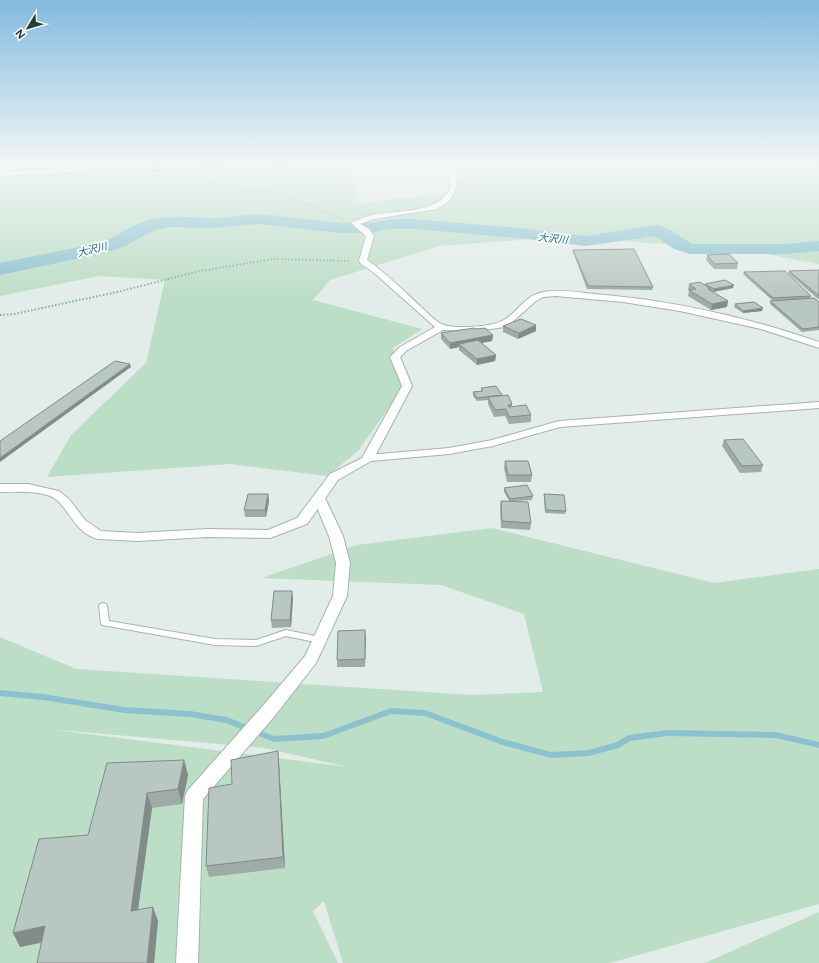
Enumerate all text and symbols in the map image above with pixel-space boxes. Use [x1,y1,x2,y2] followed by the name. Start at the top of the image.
[8,8,48,48] north arrow
[13,26,28,41] text: N
[537,230,570,247] water label: 大沢川
[76,239,109,259] water label: 大沢川

